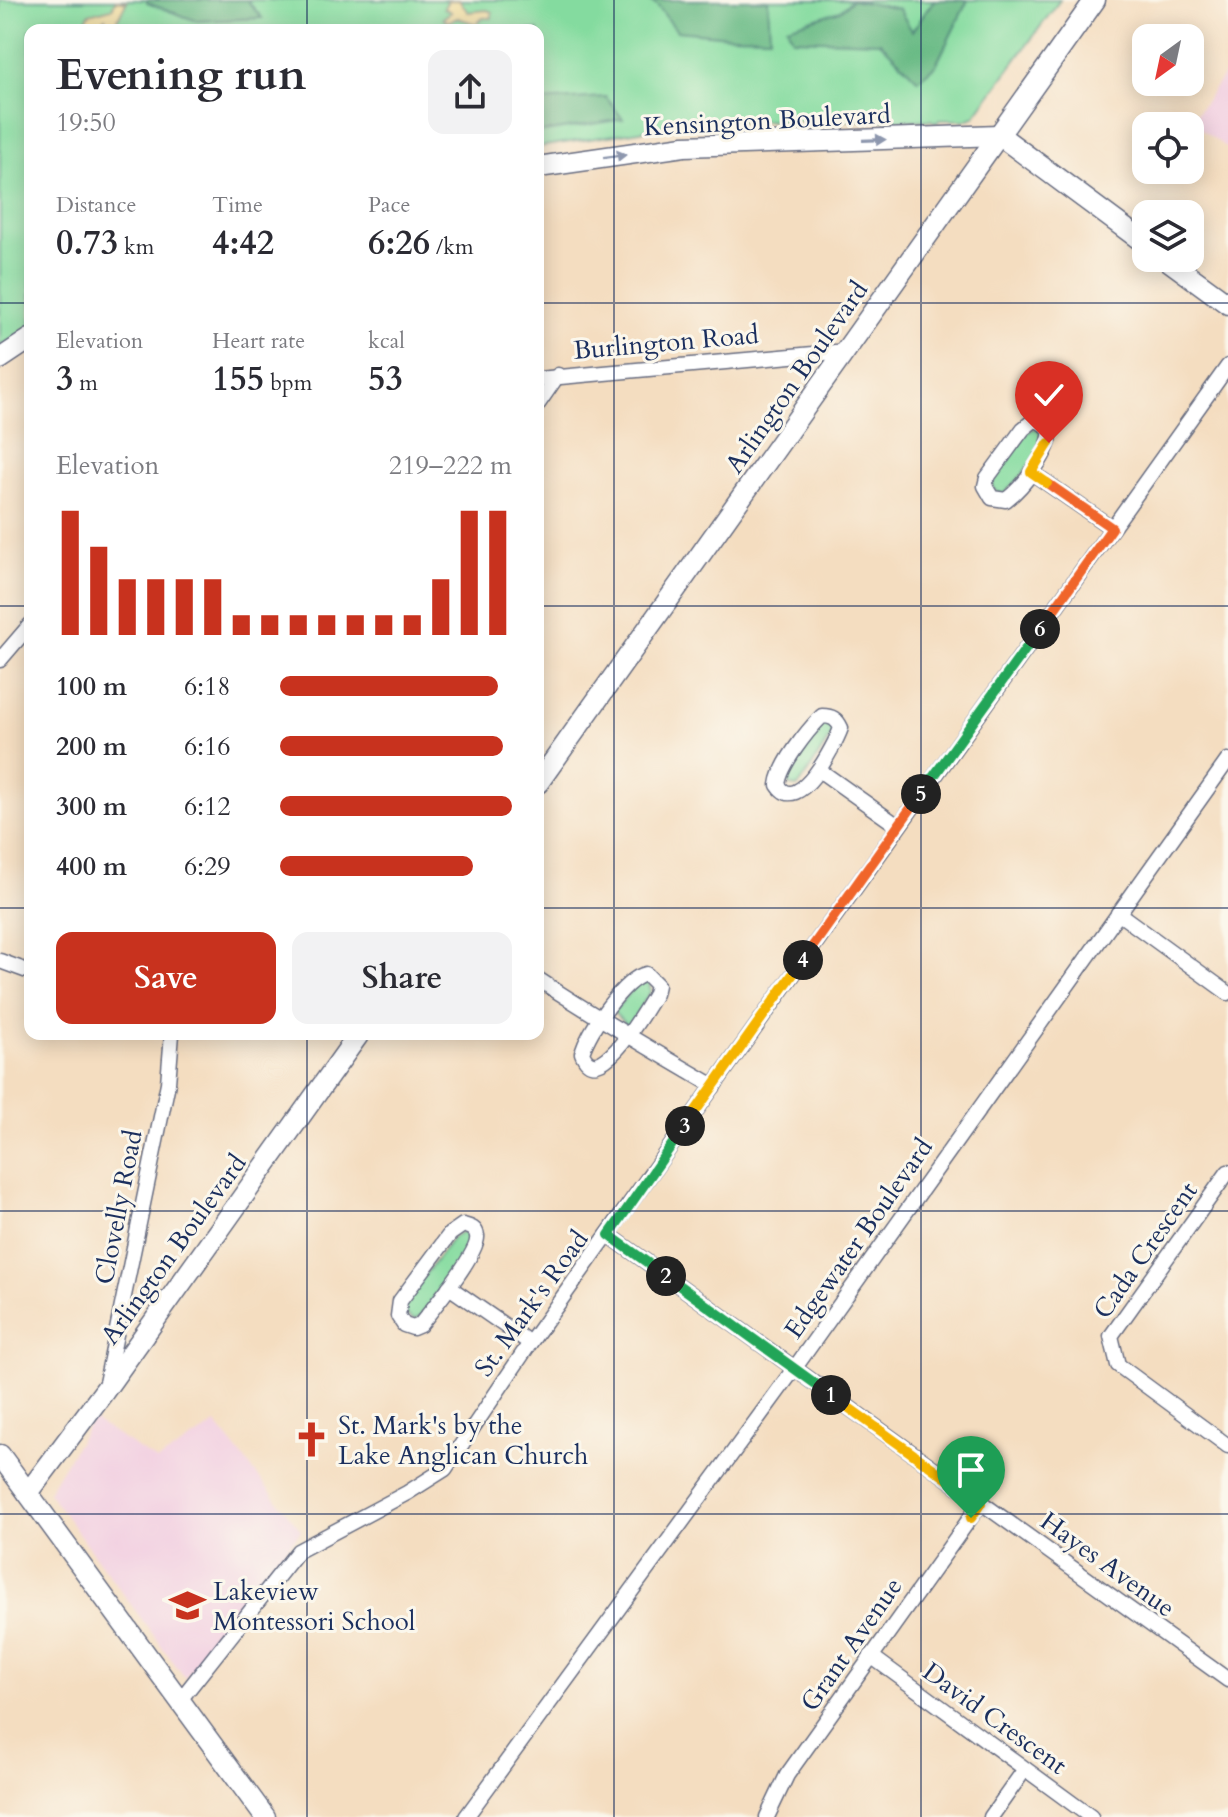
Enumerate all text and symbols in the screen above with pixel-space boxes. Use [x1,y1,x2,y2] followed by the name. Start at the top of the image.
[1132,24,1204,96] north arrow
[1132,24,1204,272] map controls
[56,45,306,105] text: Evening run
[428,50,512,134] button: share
[643,97,892,144] street label: Kensington Boulevard
[56,105,116,140] text: 19:50
[1132,112,1204,184] button: locate
[862,133,887,146] one-way arrow
[603,149,628,162] one-way arrow
[56,190,136,220] text: Distance
[212,190,263,220] text: Time
[368,190,411,220] text: Pace
[1132,200,1204,272] button: layers
[56,220,118,266] text: 0.73
[212,220,274,266] text: 4:42
[368,220,430,266] text: 6:26
[118,232,154,262] text: km
[430,232,474,262] text: /km
[717,274,876,480] street label: Arlington Boulevard
[572,317,760,368] street label: Burlington Road
[56,326,143,356] text: Elevation
[212,326,305,356] text: Heart rate
[368,326,405,356] text: kcal
[56,356,73,402] text: 3
[212,356,264,402] text: 155
[368,356,403,402] text: 53
[1015,361,1083,443] pin
[73,368,98,398] text: m
[264,368,312,398] text: bpm
[1027,373,1071,417] icon: check
[56,448,159,483] text: Elevation
[389,448,512,483] text: 219–222 m
[1020,609,1060,649] pin: 6
[1034,614,1046,644] text: 6
[56,669,127,704] text: 100 m
[184,669,231,704] text: 6:18
[56,729,127,764] text: 200 m
[184,729,231,764] text: 6:16
[901,774,941,814] pin: 5
[915,779,927,809] text: 5
[56,789,127,824] text: 300 m
[184,789,231,824] text: 6:12
[56,849,127,884] text: 400 m
[184,849,231,884] text: 6:29
[56,932,276,1024] button: Save
[292,932,512,1024] button: Share
[783,940,823,980] pin: 4
[797,945,809,975] text: 4
[665,1106,705,1146] pin: 3
[679,1111,691,1141] text: 3
[86,1127,151,1287] street label: Clovelly Road
[776,1131,941,1345] street label: Edgewater Boulevard
[92,1147,254,1352] street label: Arlington Boulevard
[1085,1175,1206,1326] street label: Cada Crescent
[466,1223,596,1383] street label: St. Mark's Road
[646,1256,686,1296] pin: 2
[660,1261,672,1291] text: 2
[811,1375,851,1415] pin: 1
[825,1380,837,1410] text: 1
[338,1408,588,1473] place label: St. Mark's by the Lake Anglican Church
[293,1421,331,1459] church icon: St. Mark's by the Lake Anglican Church
[937,1436,1005,1518] pin
[949,1448,993,1492] icon: arrive
[1033,1504,1182,1625] street label: Hayes Avenue
[792,1571,910,1718] street label: Grant Avenue
[213,1574,416,1639] place label: Lakeview Montessori School
[168,1587,206,1625] school or university icon: Lakeview Montessori School
[916,1654,1074,1783] street label: David Crescent

